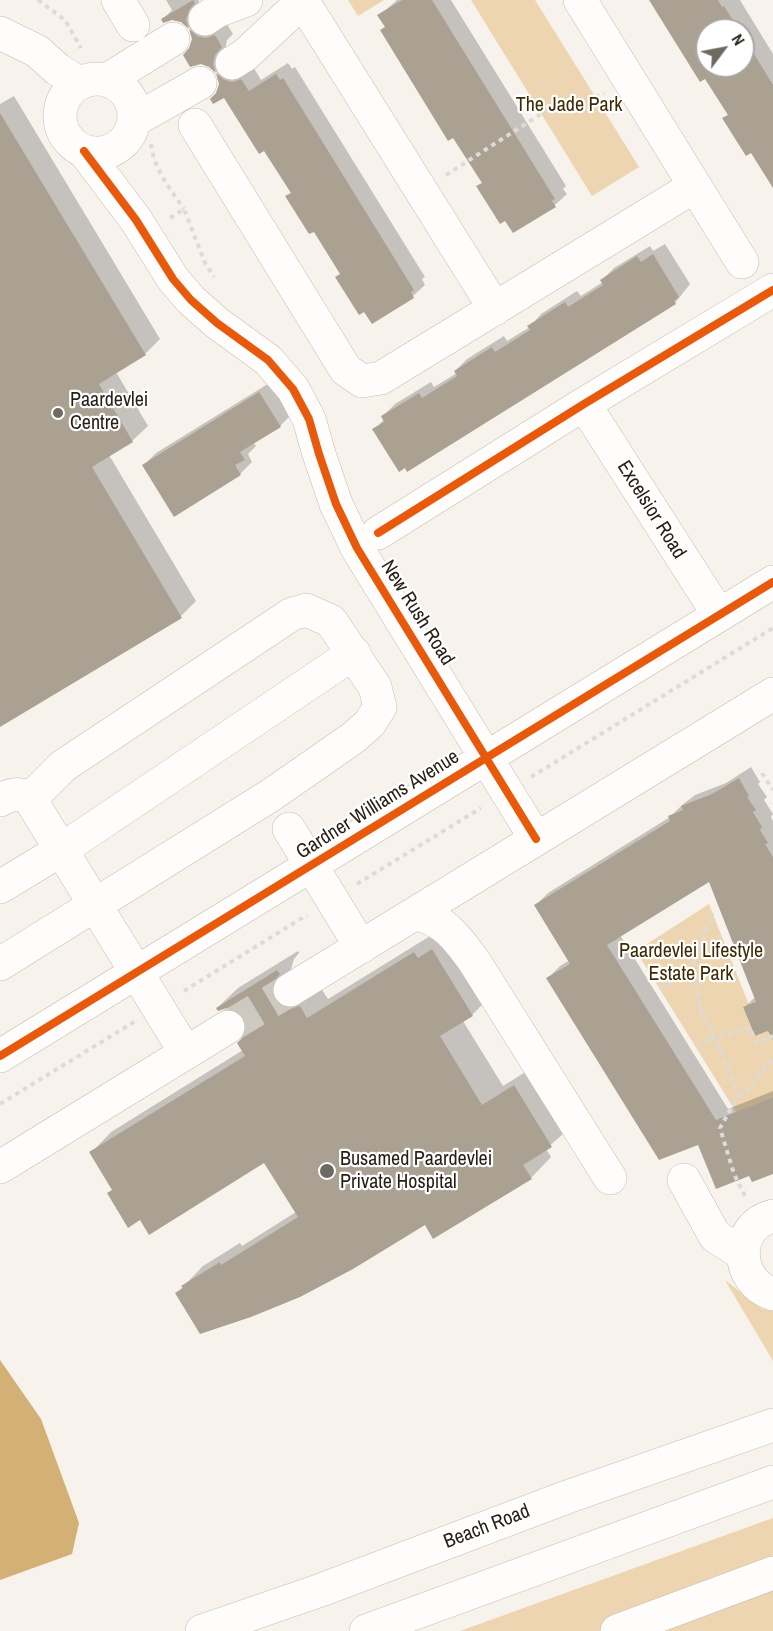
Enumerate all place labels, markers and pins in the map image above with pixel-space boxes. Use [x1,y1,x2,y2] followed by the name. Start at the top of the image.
[70,389,148,436] place label: Paardevlei Centre
[51,406,65,420] marker: Paardevlei Centre
[340,1148,492,1195] place label: Busamed Paardevlei Private Hospital
[318,1162,336,1180] marker: Busamed Paardevlei Private Hospital

